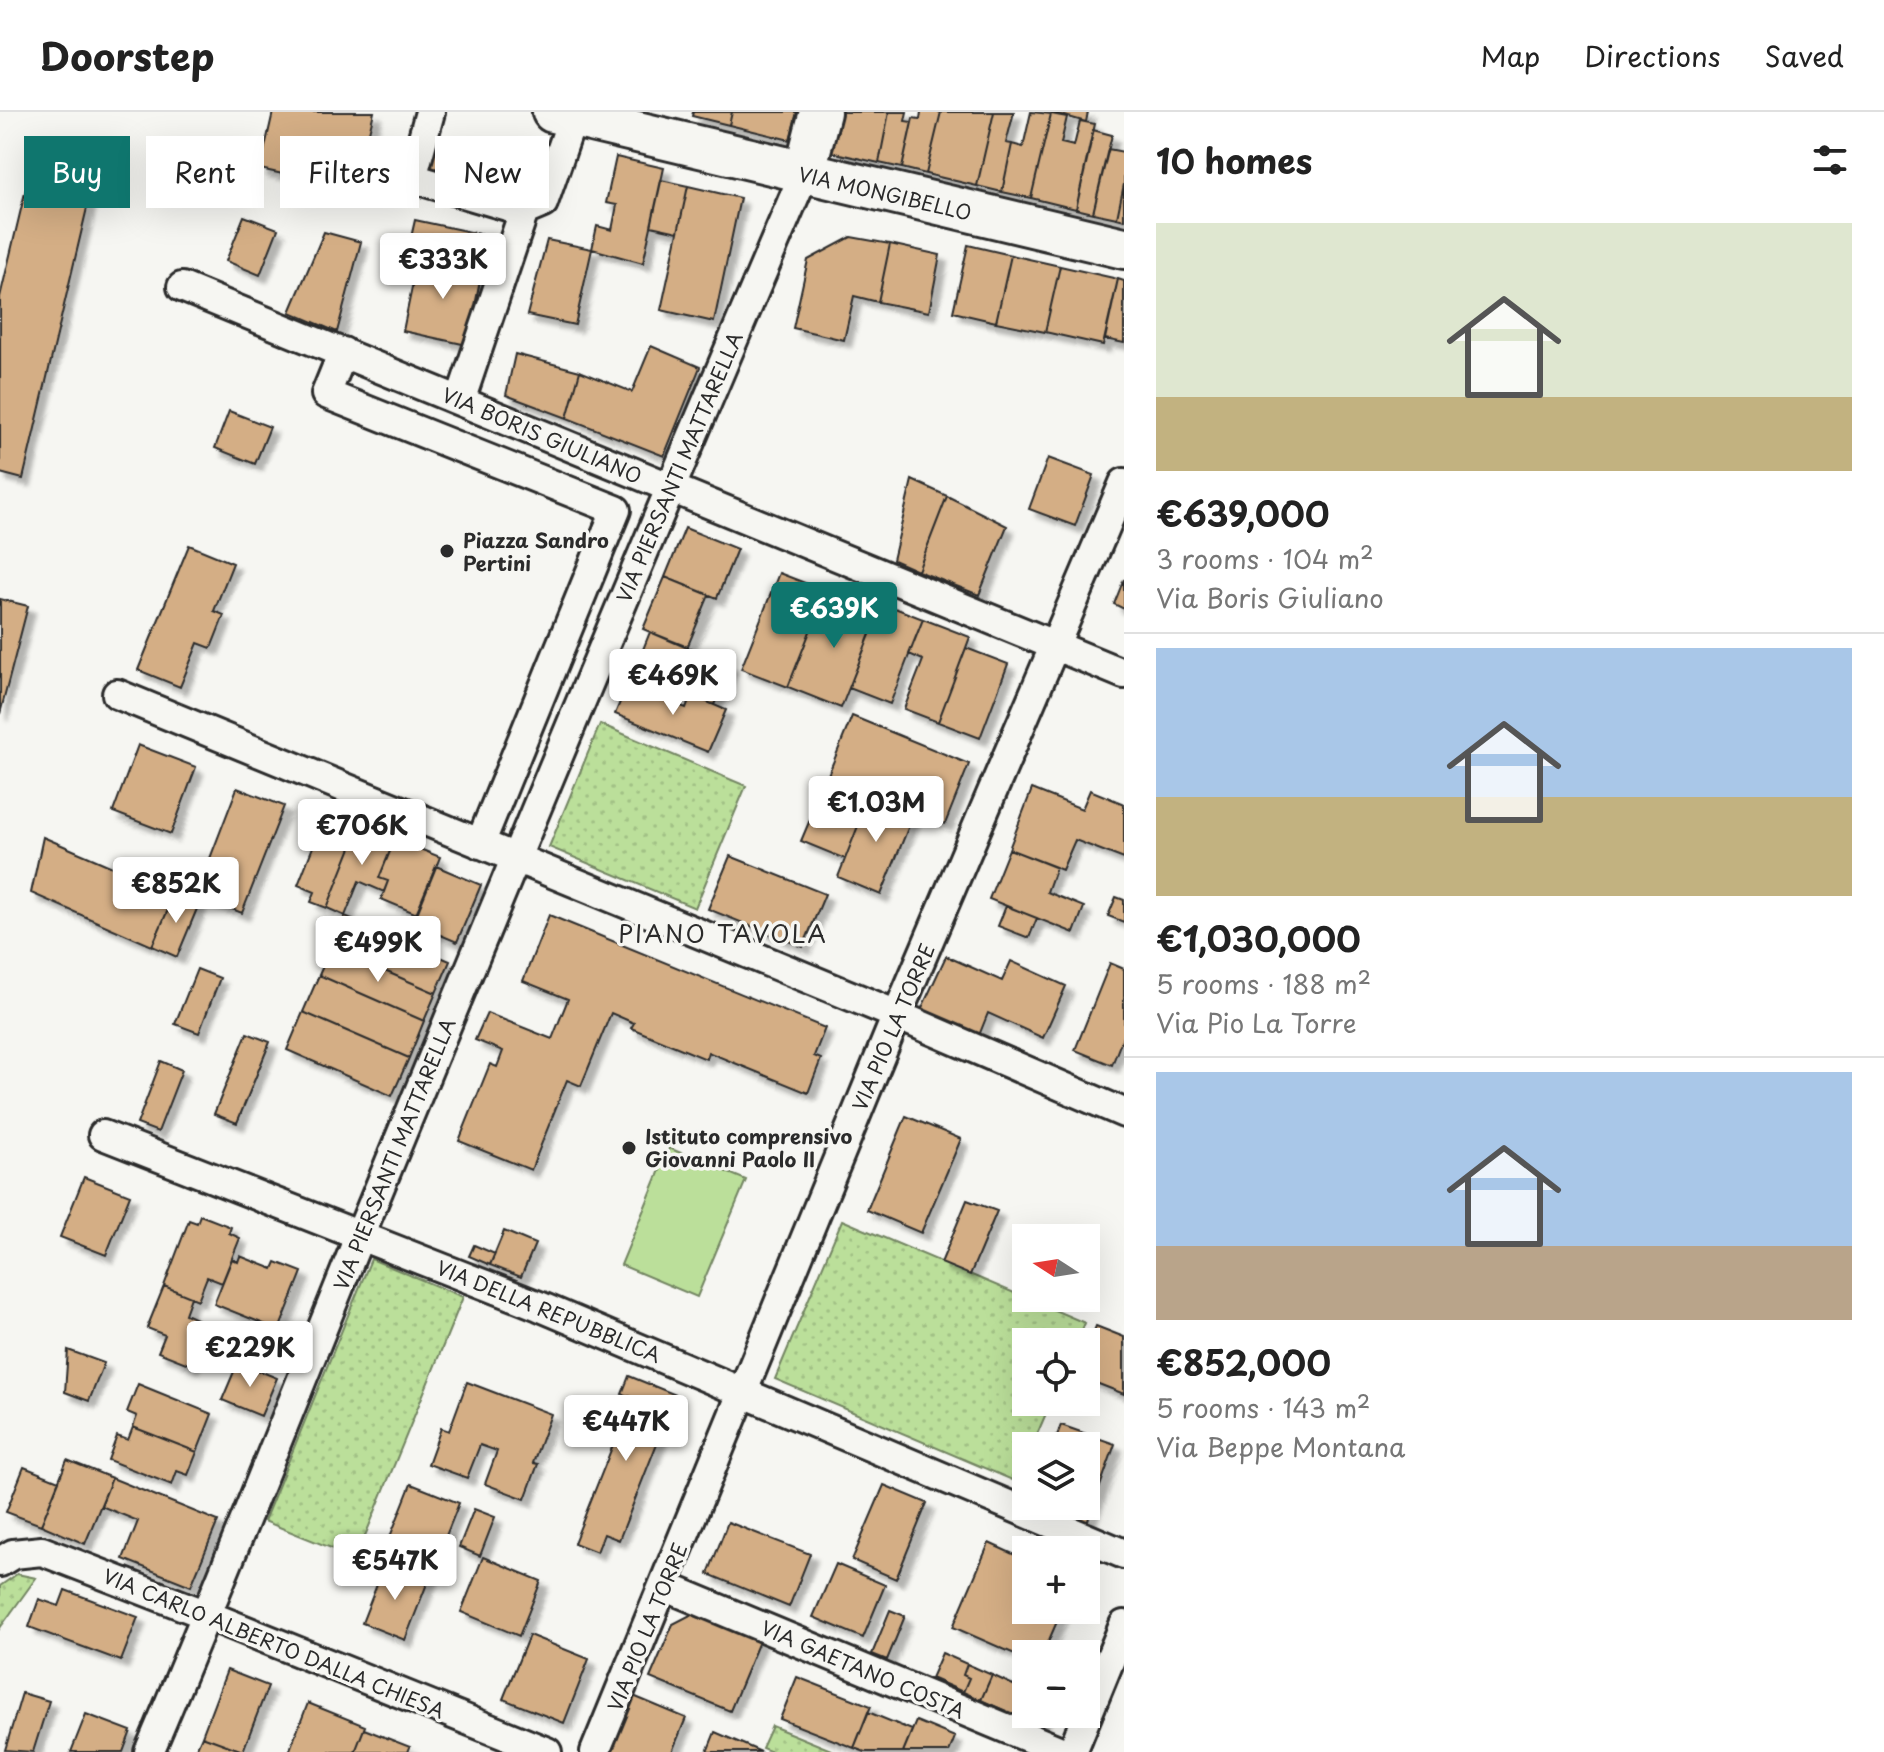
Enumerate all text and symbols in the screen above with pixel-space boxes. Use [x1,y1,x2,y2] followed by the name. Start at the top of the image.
[40,27,215,84] text: Doorstep
[1481,34,1540,77] text: Map
[1584,34,1721,77] text: Directions
[1765,34,1844,77] text: Saved
[1156,134,1312,186] text: 10 homes
[24,136,130,208] chip: Buy
[146,136,264,208] chip: Rent
[280,136,419,208] chip: Filters
[435,136,549,208] chip: New
[1808,138,1852,182] icon: filters
[795,158,975,228] street label: VIA MONGIBELLO
[387,233,499,301] pin: €333K
[398,239,488,278] text: €333K
[1432,275,1576,419] icon: home
[608,327,750,607] street label: VIA PIERSANTI MATTARELLA
[438,379,646,491] street label: VIA BORIS GIULIANO
[1156,487,1330,539] text: €639,000
[463,525,609,578] place label: Piazza Sandro Pertini
[1156,539,1374,578] text: 3 rooms · 104 m²
[438,542,456,560] marker: Piazza Sandro Pertini
[1156,578,1384,617] text: Via Boris Giuliano
[778,582,890,650] pin: €639K
[789,588,879,627] text: €639K
[617,649,729,717] pin: €469K
[627,655,719,694] text: €469K
[1432,700,1576,844] icon: home
[811,776,941,844] pin: €1.03M
[827,782,925,821] text: €1.03M
[306,799,418,867] pin: €706K
[316,805,408,844] text: €706K
[120,857,232,925] pin: €852K
[131,863,221,902] text: €852K
[1156,912,1361,964] text: €1,030,000
[618,915,828,951] district label: PIANO TAVOLA
[322,916,434,984] pin: €499K
[334,922,422,961] text: €499K
[844,939,942,1115] street label: VIA PIO LA TORRE
[1156,964,1371,1003] text: 5 rooms · 188 m²
[1156,1003,1357,1042] text: Via Pio La Torre
[326,1013,462,1295] street label: VIA PIERSANTI MATTARELLA
[645,1121,852,1174] place label: Istituto comprensivo Giovanni Paolo II
[1432,1124,1576,1268] icon: home
[620,1139,638,1157] marker: Istituto comprensivo Giovanni Paolo II
[1012,1224,1100,1312] north arrow
[1012,1224,1100,1728] map controls
[432,1252,666,1370] street label: VIA DELLA REPUBBLICA
[194,1321,306,1389] pin: €229K
[205,1327,295,1366] text: €229K
[1012,1328,1100,1416] button: locate
[1156,1336,1331,1388] text: €852,000
[1156,1388,1371,1427] text: 5 rooms · 143 m²
[570,1395,682,1463] pin: €447K
[582,1401,670,1440] text: €447K
[1156,1427,1405,1466] text: Via Beppe Montana
[1012,1432,1100,1520] button: layers
[339,1534,451,1602] pin: €547K
[1012,1536,1100,1624] button: +
[600,1538,694,1716] street label: VIA PIO LA TORRE
[352,1540,438,1579] text: €547K
[99,1561,449,1725] street label: VIA CARLO ALBERTO DALLA CHIESA
[756,1612,970,1726] street label: VIA GAETANO COSTA
[1012,1640,1100,1728] button: −

